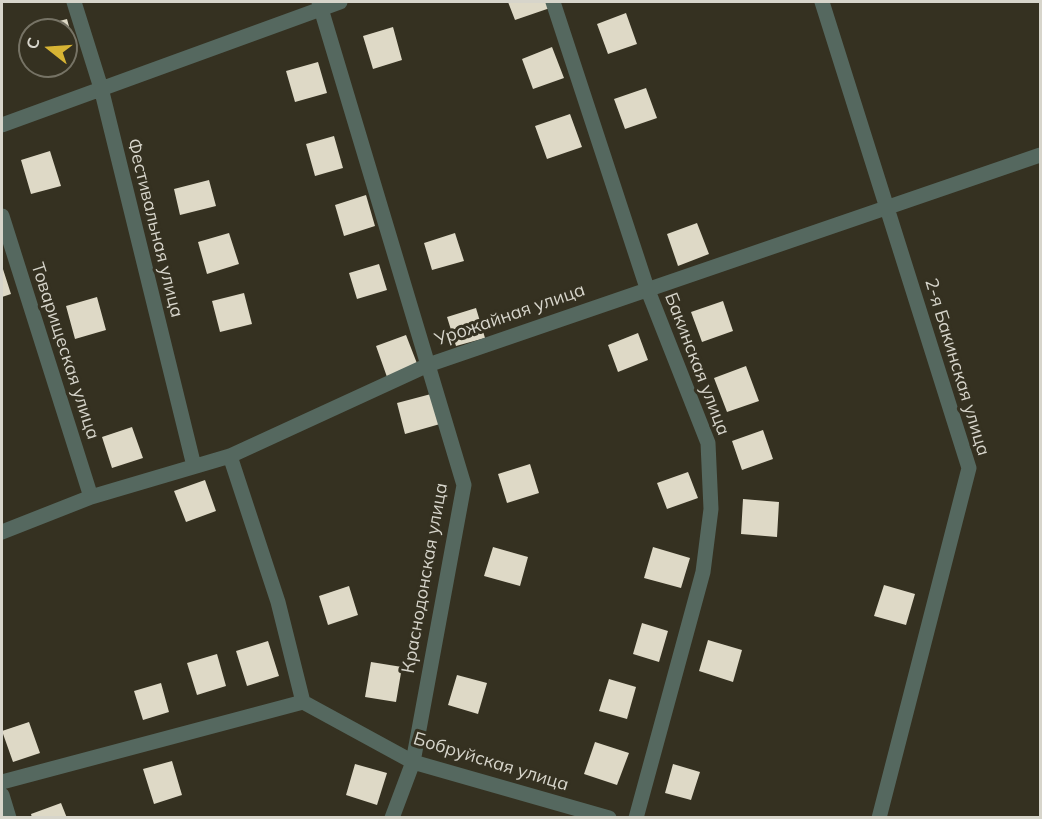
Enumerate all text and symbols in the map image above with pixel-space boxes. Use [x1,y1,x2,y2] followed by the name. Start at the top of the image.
[18,18,78,78] north arrow
[22,35,44,51] text: С
[122,136,188,320] street label: Фестивальная улица
[26,260,104,442] street label: Товарищеская улица
[920,276,994,458] street label: 2-я Бакинская улица
[432,279,588,351] street label: Урожайная улица
[660,290,734,438] street label: Бакинская улица
[398,481,452,675] street label: Краснодонская улица
[411,728,571,796] street label: Бобруйская улица

